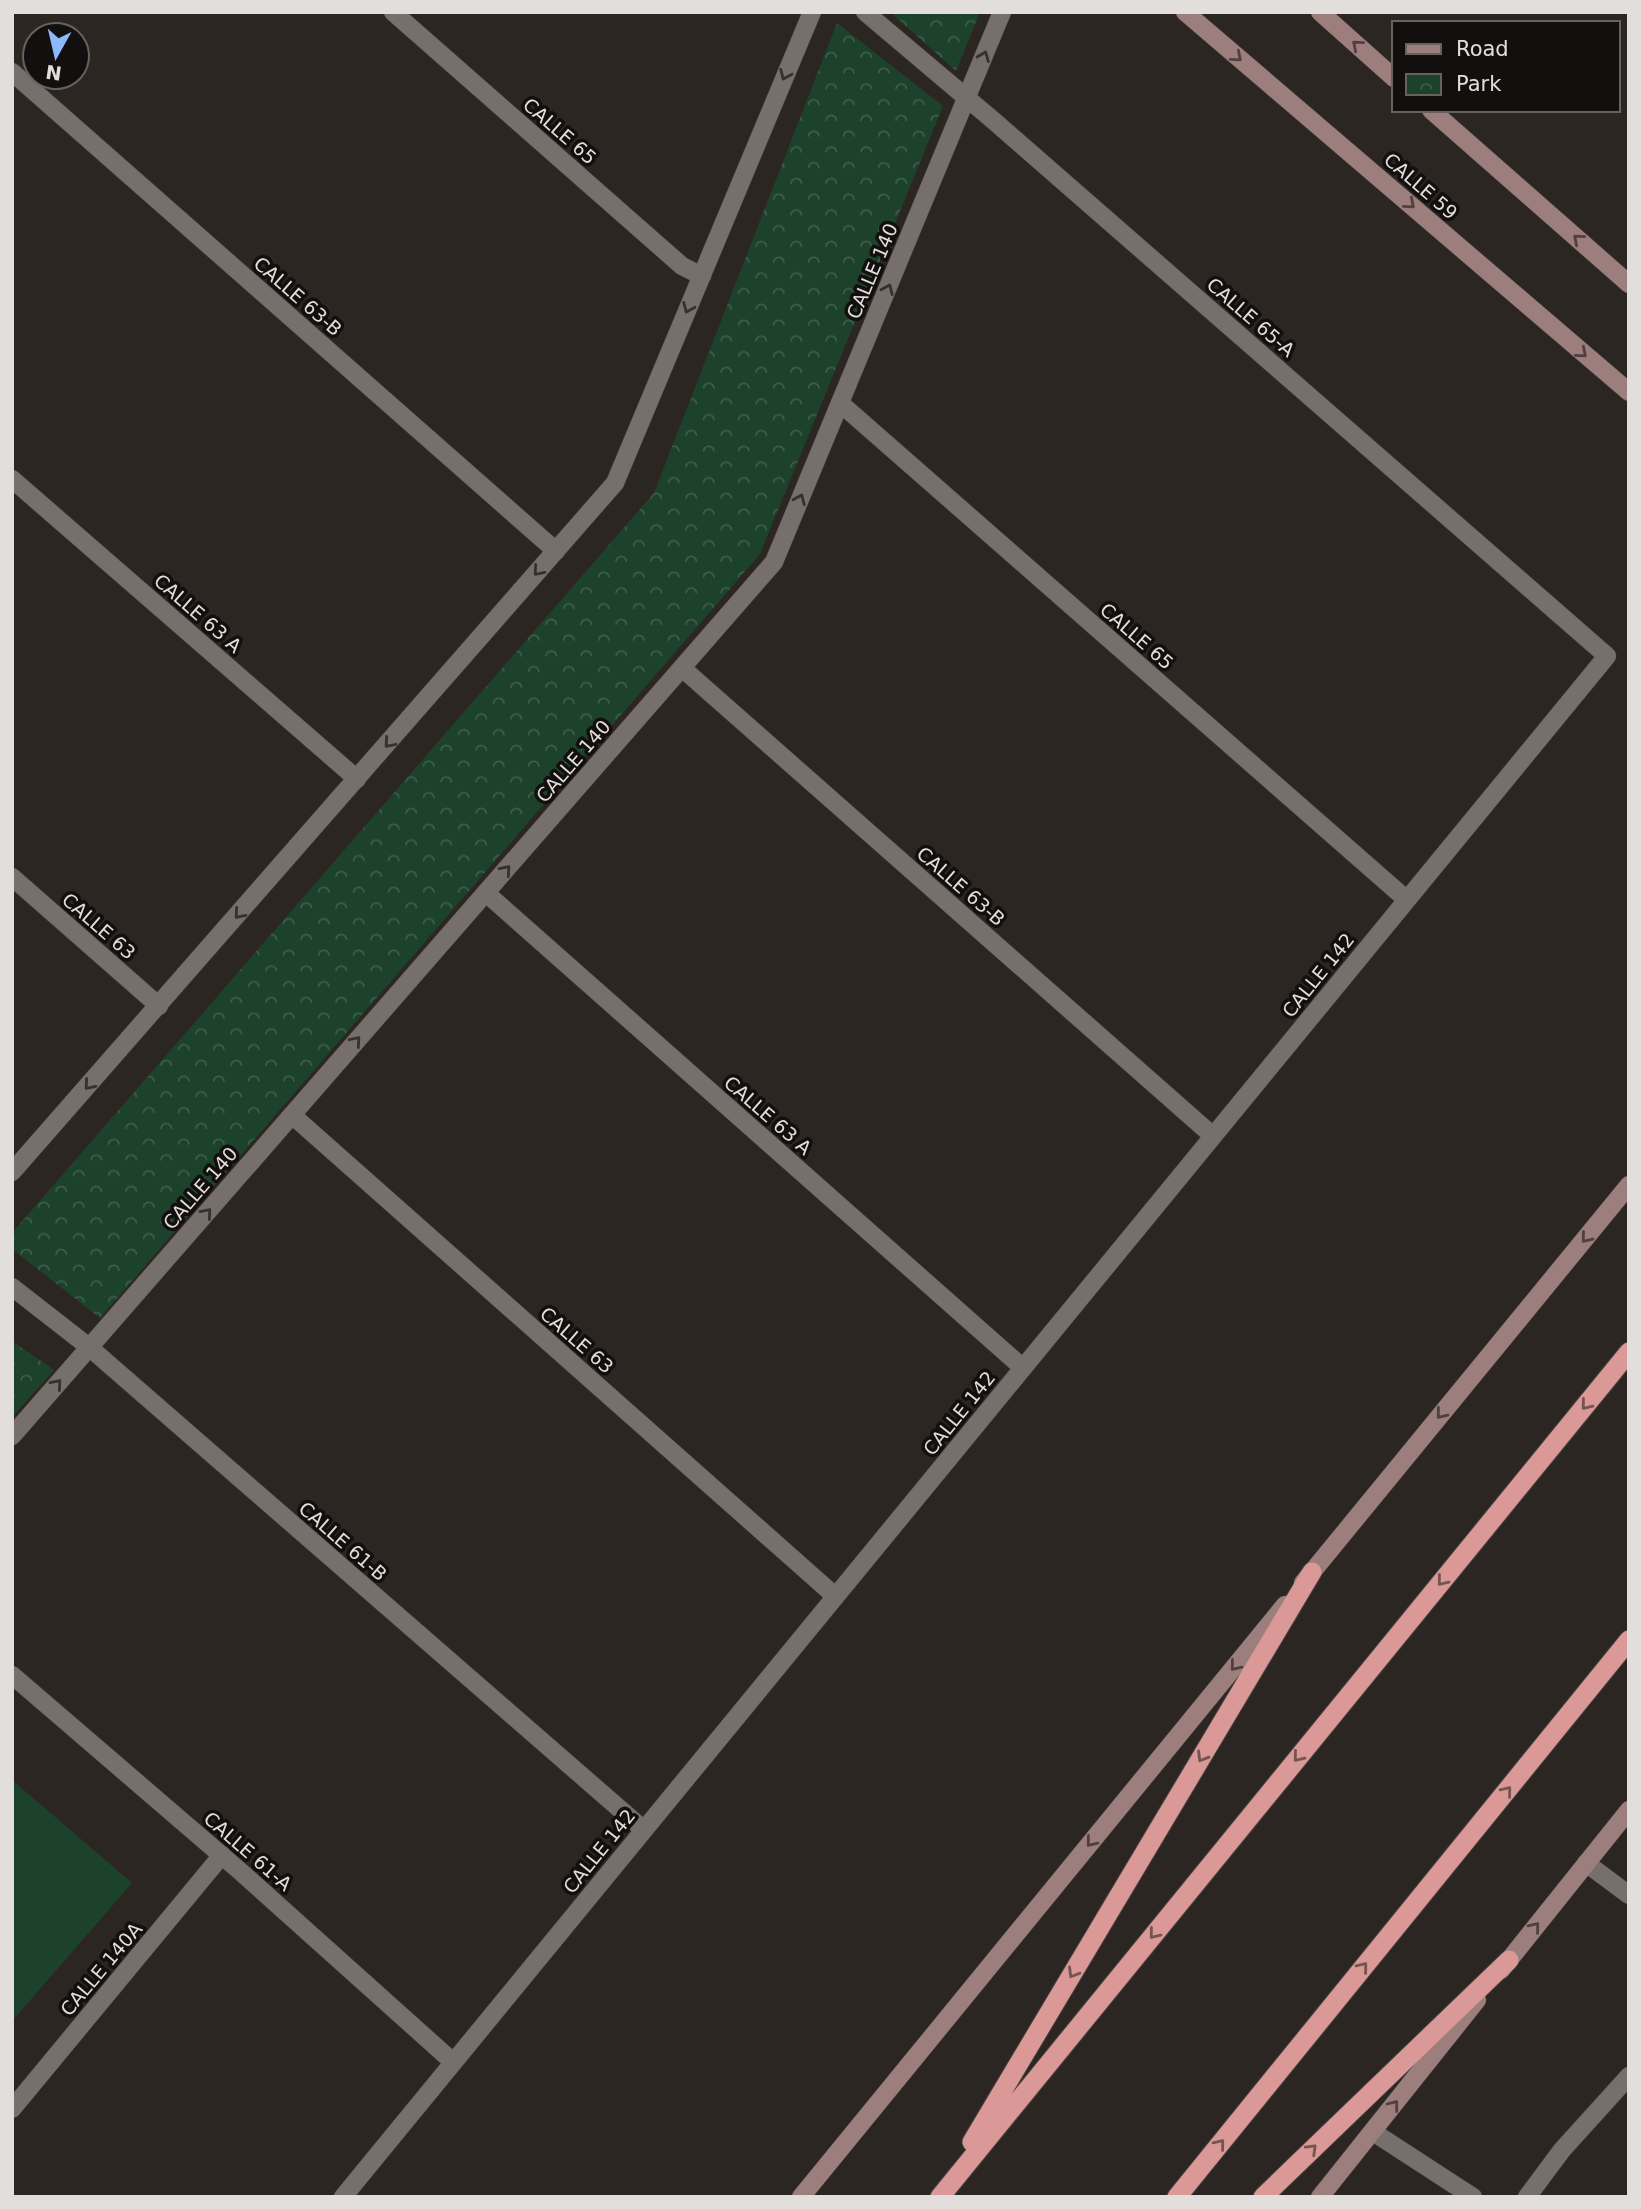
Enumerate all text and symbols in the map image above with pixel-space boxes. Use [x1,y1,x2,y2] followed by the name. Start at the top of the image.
[21,21,91,91] north arrow
[1392,21,1620,112] legend
[1456,37,1509,61] text: Road
[1352,41,1365,53] one-way arrow
[1229,49,1242,61] one-way arrow
[976,51,990,63] one-way arrow
[44,61,63,85] text: N
[780,69,794,81] one-way arrow
[1456,72,1502,96] text: Park
[519,93,601,169] street label: CALLE 65
[1380,148,1462,224] street label: CALLE 59
[1401,196,1414,208] one-way arrow
[842,220,902,322] street label: CALLE 140
[1573,235,1586,247] one-way arrow
[250,252,346,340] street label: CALLE 63-B
[1203,273,1299,361] street label: CALLE 65-A
[879,284,893,296] one-way arrow
[683,301,697,313] one-way arrow
[1574,345,1587,357] one-way arrow
[792,494,806,506] one-way arrow
[534,563,547,576] one-way arrow
[150,569,246,657] street label: CALLE 63 A
[1096,598,1178,674] street label: CALLE 65
[531,715,615,807] street label: CALLE 140
[385,734,397,747] one-way arrow
[913,842,1009,930] street label: CALLE 63-B
[498,865,510,878] one-way arrow
[58,888,140,964] street label: CALLE 63
[235,905,247,918] one-way arrow
[1277,929,1359,1021] street label: CALLE 142
[348,1036,360,1049] one-way arrow
[720,1071,816,1159] street label: CALLE 63 A
[85,1077,97,1090] one-way arrow
[158,1142,242,1234] street label: CALLE 140
[199,1208,211,1221] one-way arrow
[1581,1230,1594,1242] one-way arrow
[536,1302,618,1378] street label: CALLE 63
[918,1367,1000,1459] street label: CALLE 142
[49,1379,61,1392] one-way arrow
[1581,1397,1594,1409] one-way arrow
[1437,1406,1450,1418] one-way arrow
[295,1497,391,1585] street label: CALLE 61-B
[1438,1573,1450,1586] one-way arrow
[1231,1658,1244,1670] one-way arrow
[1197,1749,1210,1762] one-way arrow
[1294,1749,1306,1762] one-way arrow
[1499,1786,1511,1799] one-way arrow
[558,1805,640,1897] street label: CALLE 142
[200,1807,296,1895] street label: CALLE 61-A
[1087,1834,1100,1846] one-way arrow
[56,1918,146,2020] street label: CALLE 140A
[1527,1923,1539,1936] one-way arrow
[1150,1926,1163,1938] one-way arrow
[1355,1963,1368,1975] one-way arrow
[1068,1966,1081,1979] one-way arrow
[1385,2101,1398,2113] one-way arrow
[1212,2139,1224,2152] one-way arrow
[1304,2145,1317,2158] one-way arrow

